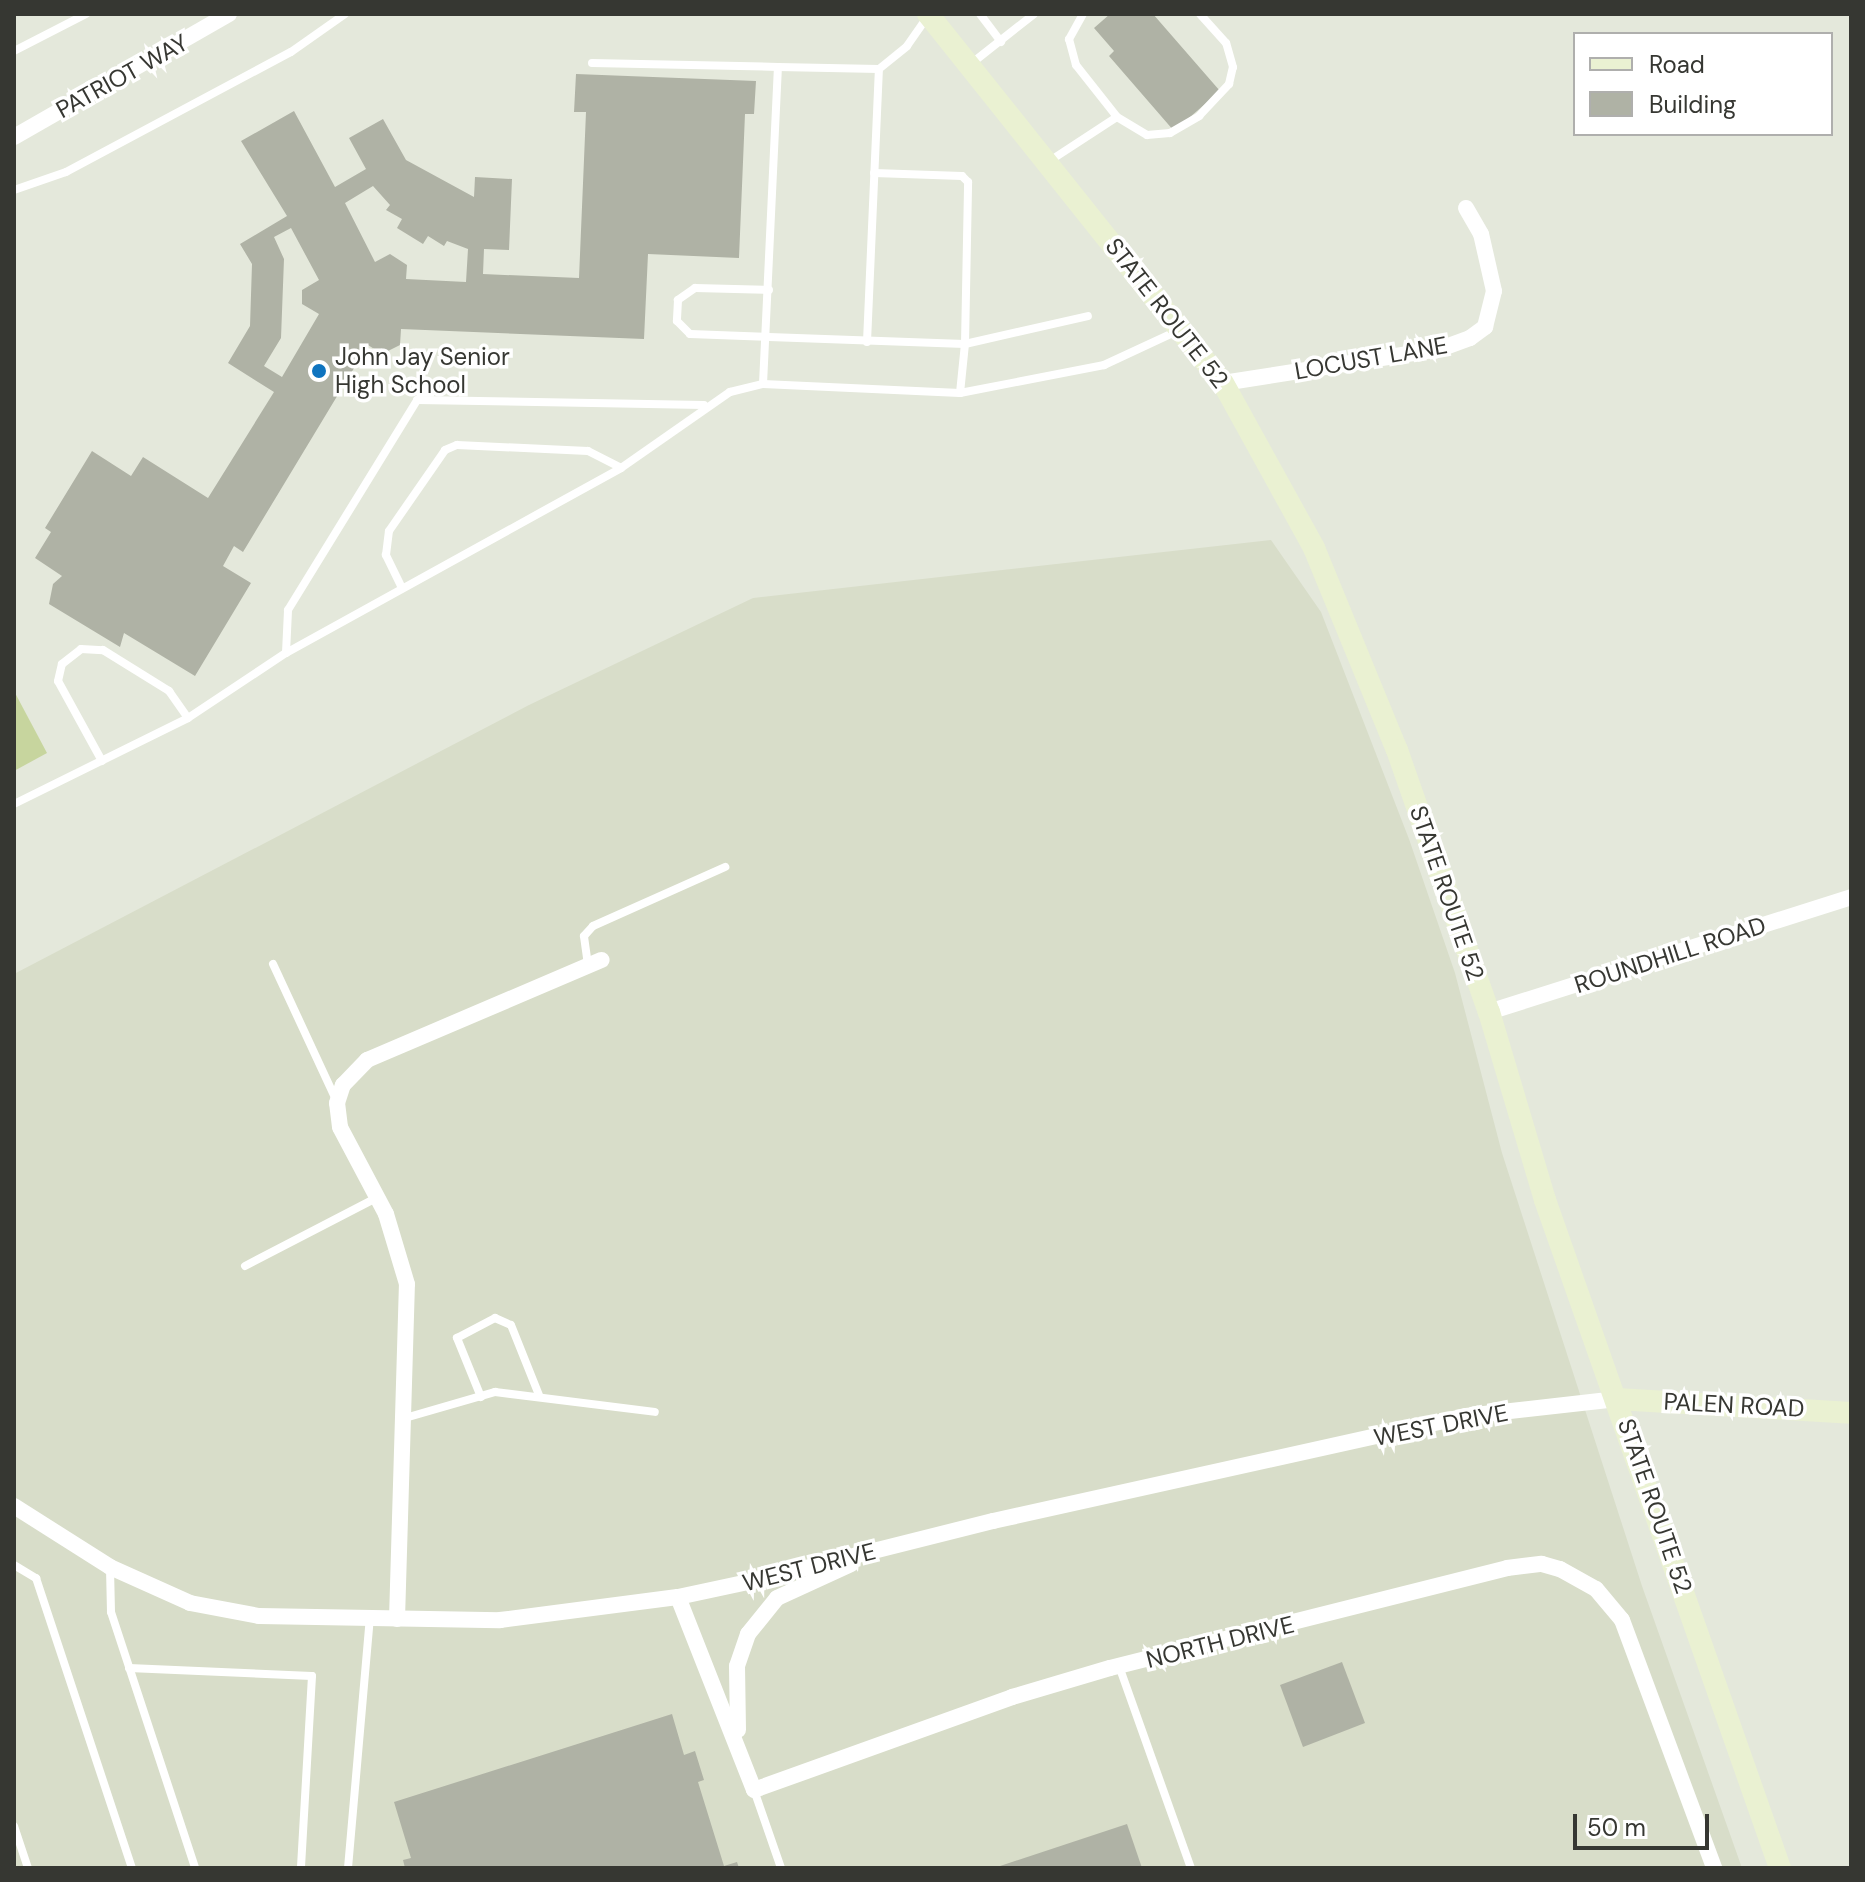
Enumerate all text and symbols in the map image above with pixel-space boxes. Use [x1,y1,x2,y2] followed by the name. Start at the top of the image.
[51,28,193,124] street label: PATRIOT WAY
[1573,32,1833,136] legend
[1649,49,1705,80] text: Road
[1649,89,1736,120] text: Building
[1099,232,1235,394] street label: STATE ROUTE 52
[1292,330,1450,386] street label: LOCUST LANE
[335,343,510,399] place label: John Jay Senior High School
[310,362,328,380] marker: John Jay Senior High School
[1404,802,1490,984] street label: STATE ROUTE 52
[1571,911,1769,999] street label: ROUNDHILL ROAD
[1663,1387,1805,1423] street label: PALEN ROAD
[1371,1398,1511,1452] street label: WEST DRIVE
[1612,1415,1698,1597] street label: STATE ROUTE 52
[739,1537,879,1597] street label: WEST DRIVE
[1143,1610,1297,1674] street label: NORTH DRIVE
[1577,1798,1713,1848] scale bar
[1587,1812,1646,1843] text: 50 m

